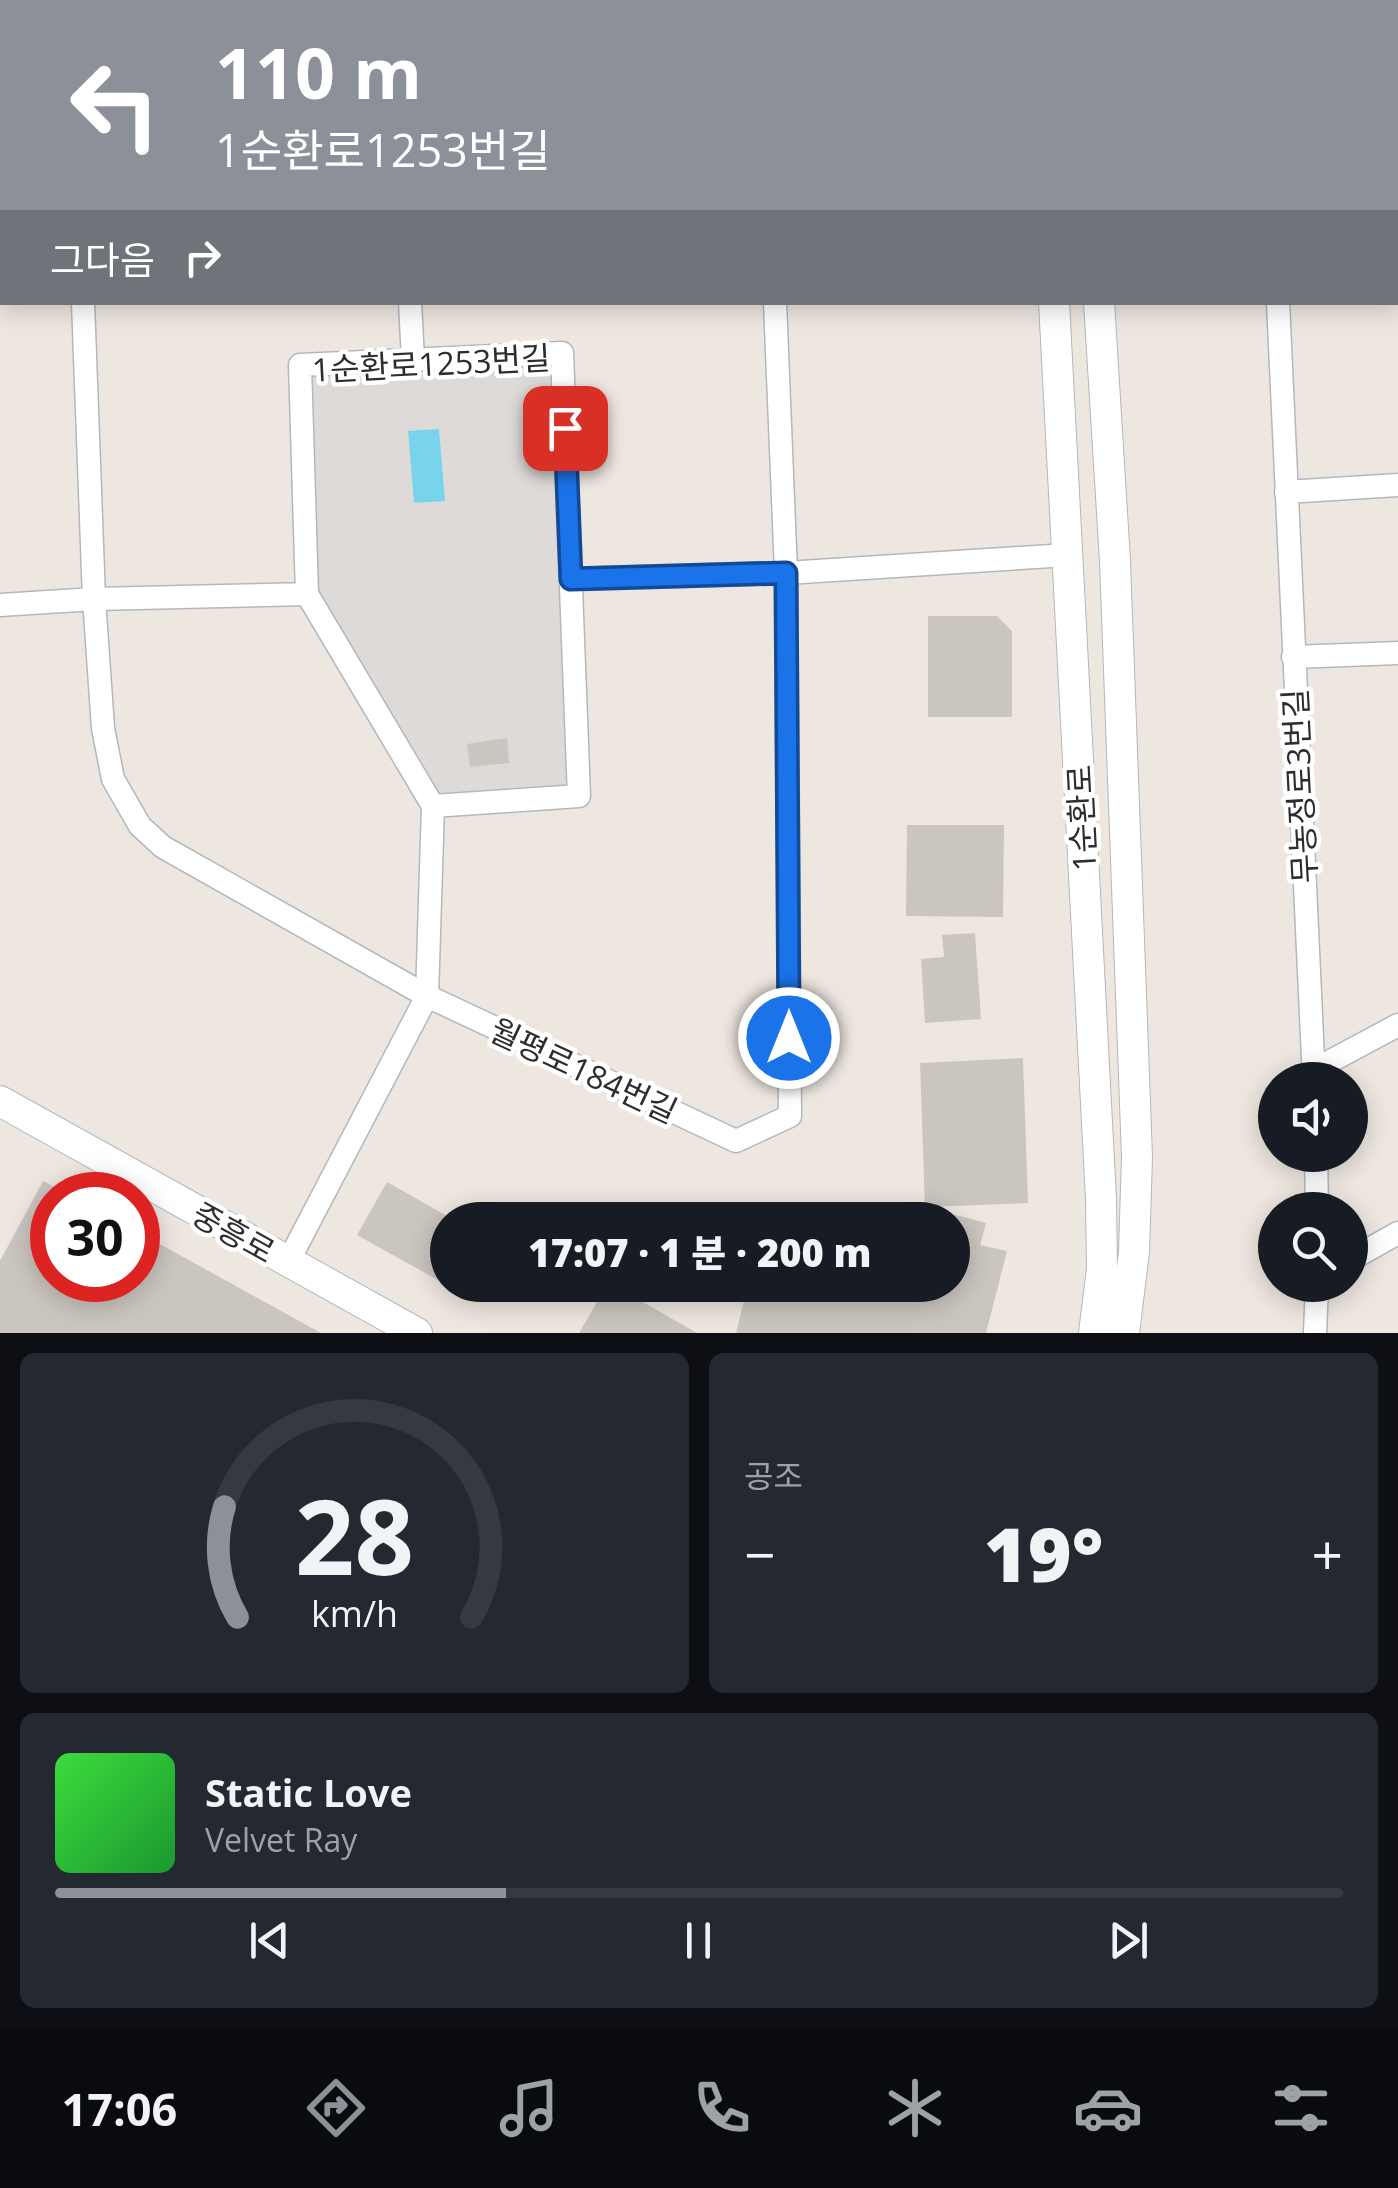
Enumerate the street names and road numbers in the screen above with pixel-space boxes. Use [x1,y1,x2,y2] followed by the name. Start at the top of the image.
[311,335,551,391] street label: 1순환로1253번길
[1272,688,1326,884] street label: 무농정로3번길
[1057,764,1105,872] street label: 1순환로
[483,1008,685,1132] street label: 월평로184번길
[185,1192,283,1272] street label: 중흥로

